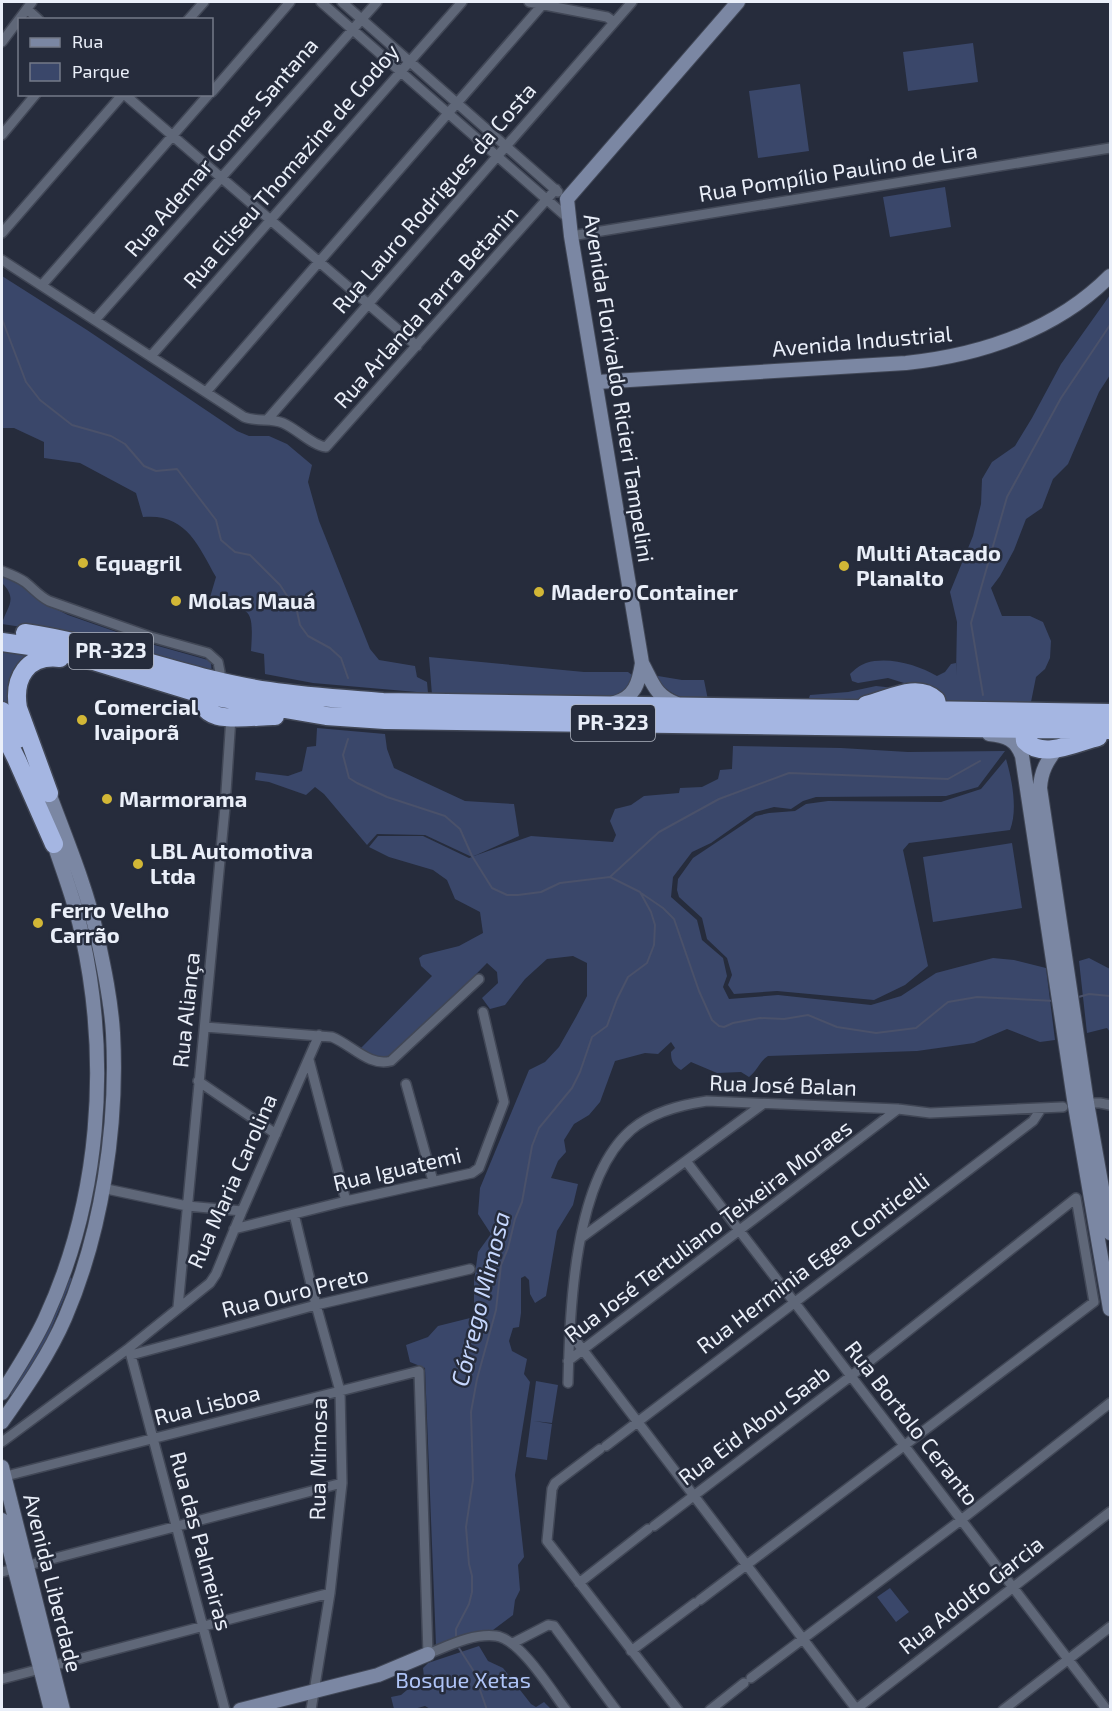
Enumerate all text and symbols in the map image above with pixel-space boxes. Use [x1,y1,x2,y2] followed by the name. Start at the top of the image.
[18,18,213,96] legend
[72,30,103,52] text: Rua
[118,32,322,261] street label: Rua Ademar Gomes Santana
[177,38,404,293] street label: Rua Eliseu Thomazine de Godoy
[72,60,130,82] text: Parque
[326,77,540,318] street label: Rua Lauro Rodrigues da Costa
[697,136,979,206] street label: Rua Pompílio Paulino de Lira
[328,200,523,413] street label: Rua Arlanda Parra Betanin
[580,212,660,564] street label: Avenida Florivaldo Ricieri Tampelini
[771,319,953,361] street label: Avenida Industrial
[856,539,1001,590] place label: Multi Atacado Planalto
[95,549,183,575] place label: Equagril
[76,556,90,570] marker: Equagril
[837,559,851,573] marker: Multi Atacado Planalto
[551,578,739,604] place label: Madero Container
[532,585,546,599] marker: Madero Container
[188,587,316,613] place label: Molas Mauá
[169,594,183,608] marker: Molas Mauá
[69,633,153,669] road number: PR-323
[94,693,199,744] place label: Comercial Ivaiporã
[571,705,655,741] road number: PR-323
[75,713,89,727] marker: Comercial Ivaiporã
[119,785,247,811] place label: Marmorama
[100,792,114,806] marker: Marmorama
[150,837,313,888] place label: LBL Automotiva Ltda
[131,857,145,871] marker: LBL Automotiva Ltda
[50,896,169,947] place label: Ferro Velho Carrão
[31,916,45,930] marker: Ferro Velho Carrão
[166,951,206,1069] street label: Rua Aliança
[709,1068,857,1100] street label: Rua José Balan
[181,1089,281,1272] street label: Rua Maria Carolina
[558,1113,856,1347] street label: Rua José Tertuliano Teixeira Moraes
[330,1141,463,1195] street label: Rua Iguatemi
[691,1166,934,1358] street label: Rua Herminia Egea Conticelli
[444,1208,515,1389] water label: Córrego Mimosa
[219,1260,371,1322] street label: Rua Ouro Preto
[840,1335,985,1510] street label: Rua Bortolo Ceranto
[672,1359,834,1490] street label: Rua Eid Abou Saab
[151,1378,262,1430] street label: Rua Lisboa
[303,1397,331,1521] street label: Rua Mimosa
[166,1449,238,1633] street label: Rua das Palmeiras
[19,1491,89,1675] street label: Avenida Liberdade
[893,1530,1048,1659] street label: Rua Adolfo Garcia
[395,1666,531,1692] park label: Bosque Xetas

